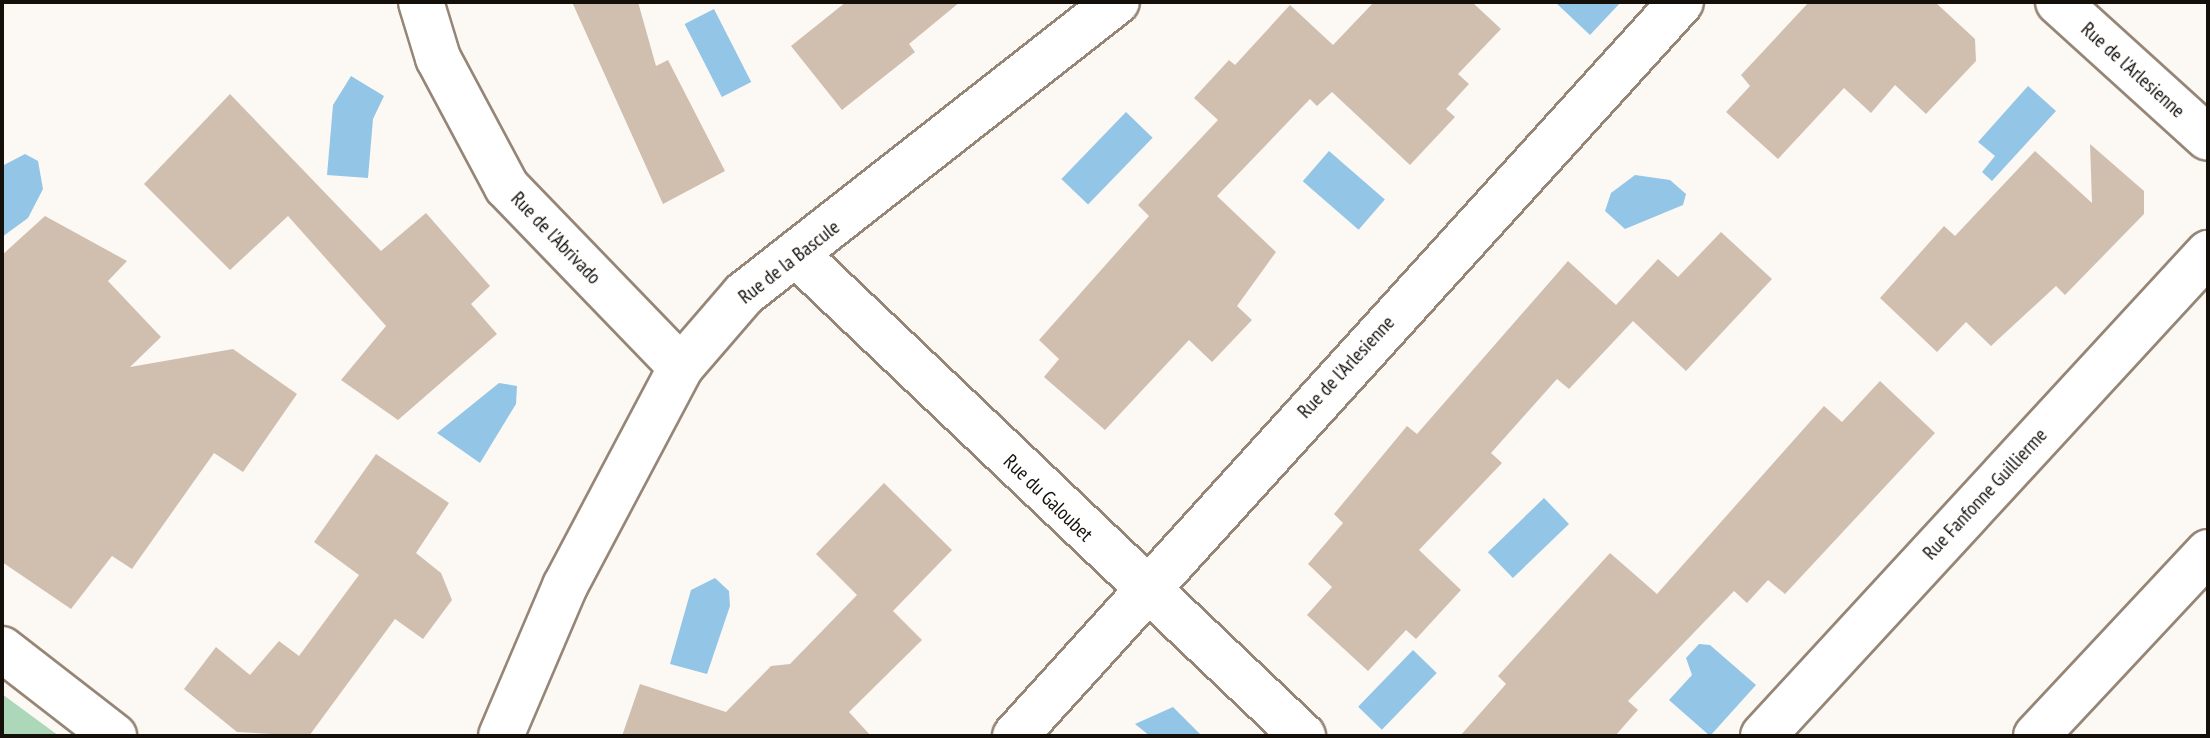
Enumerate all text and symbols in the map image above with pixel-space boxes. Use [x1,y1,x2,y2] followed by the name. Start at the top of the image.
[2076,17,2190,123] street label: Rue de l'Arlesienne
[506,187,606,289] street label: Rue de l'Abrivado
[734,215,844,309] street label: Rue de la Bascule
[1292,311,1400,423] street label: Rue de l'Arlesienne
[1918,423,2052,565] street label: Rue Fanfonne Guillierme
[998,450,1098,546] street label: Rue du Galoubet

